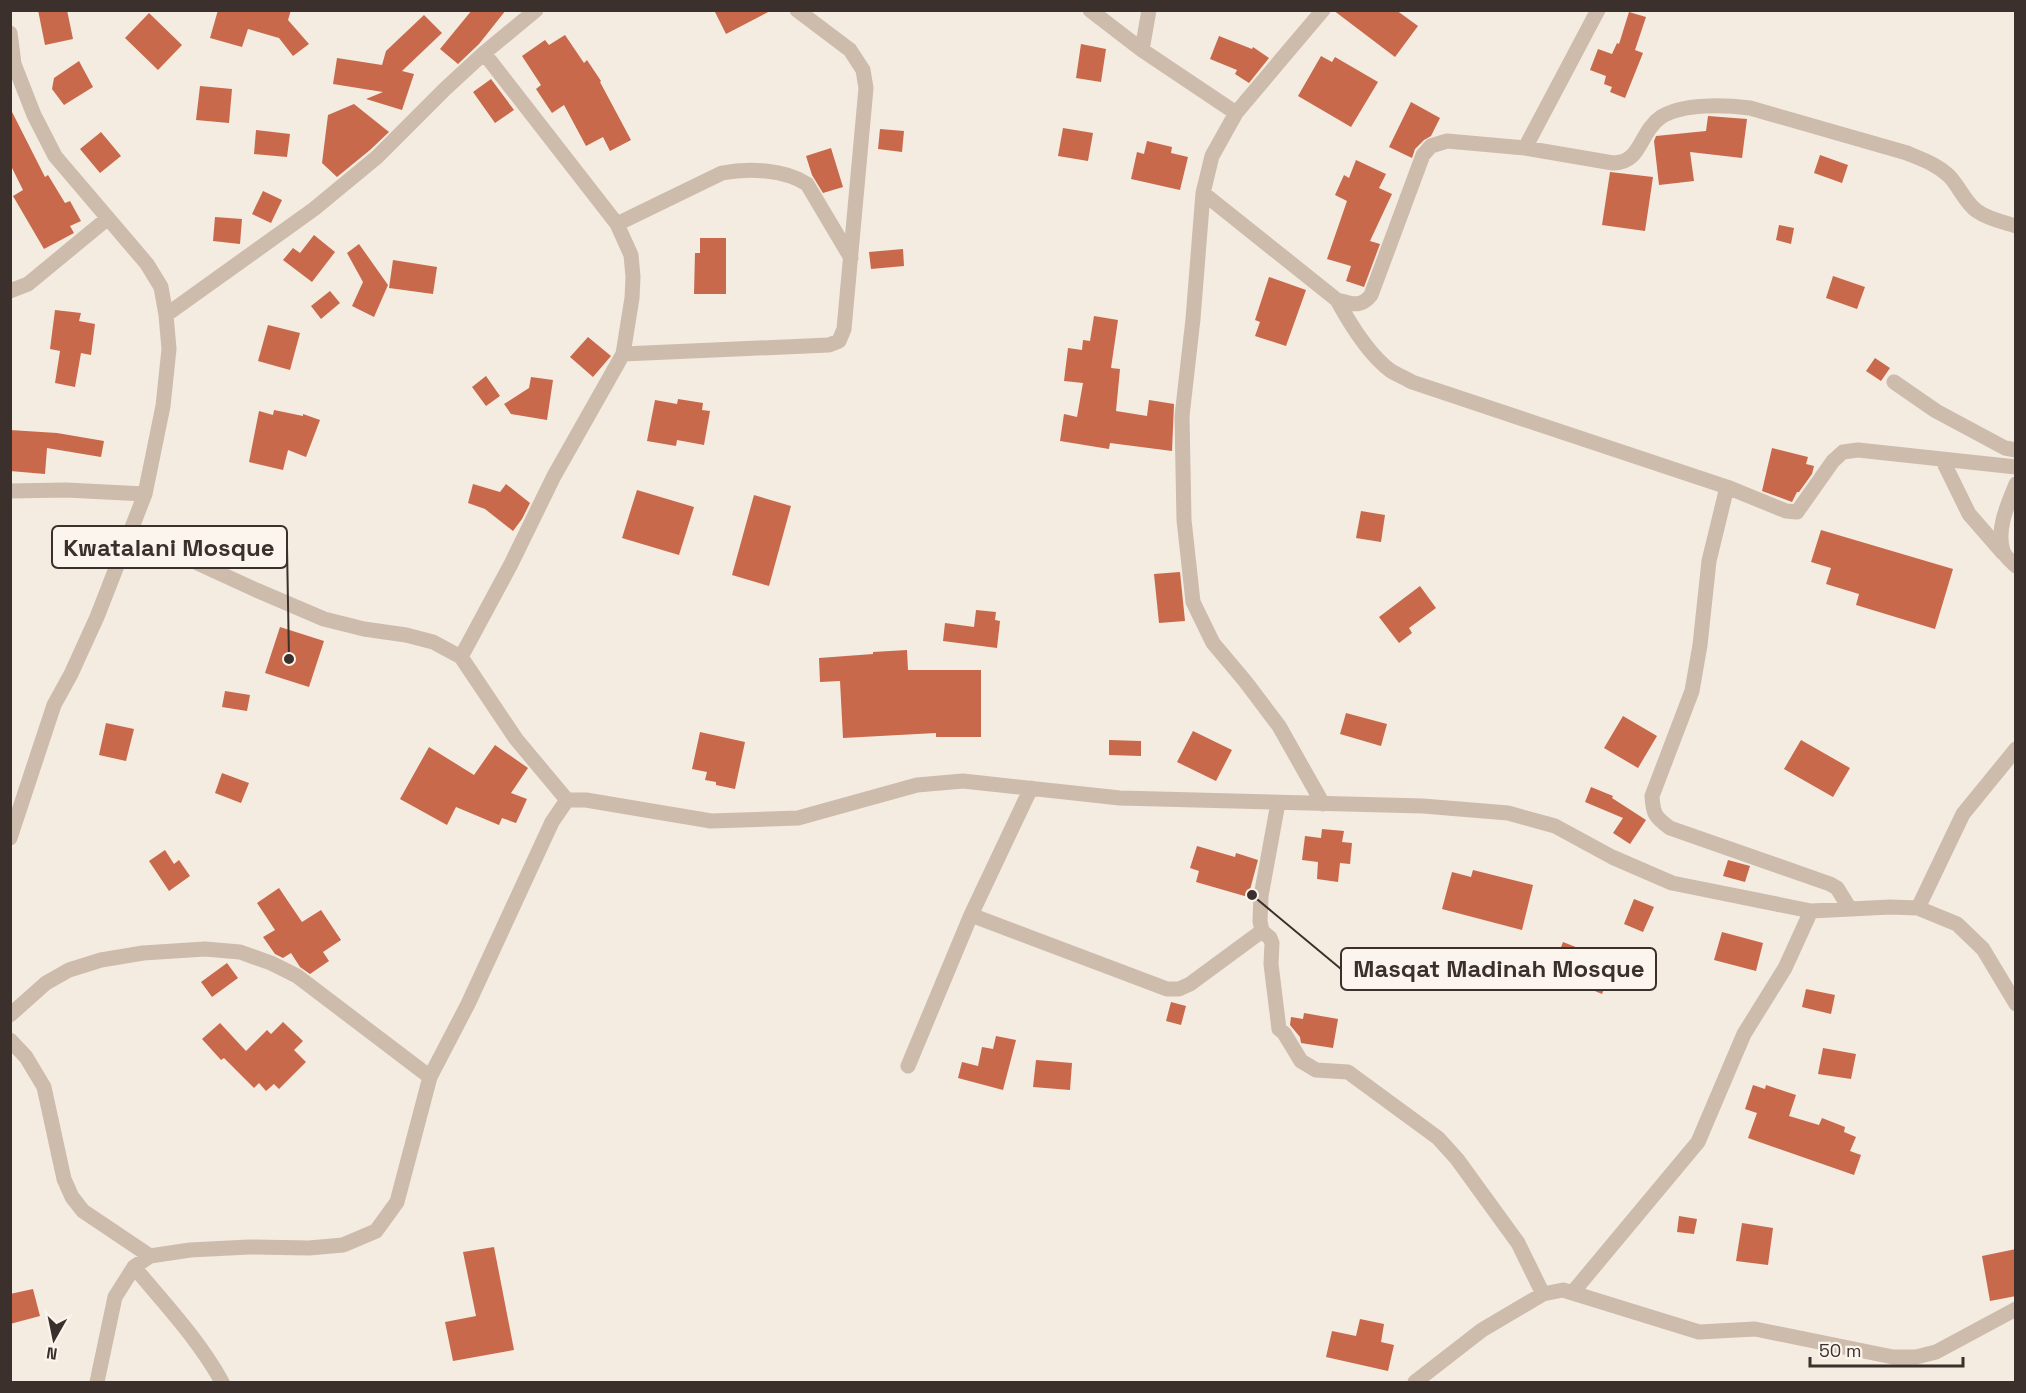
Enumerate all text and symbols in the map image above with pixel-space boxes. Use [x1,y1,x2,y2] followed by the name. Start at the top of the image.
[52,526,287,568] callout: Kwatalani Mosque
[63,532,275,563] text: Kwatalani Mosque
[1341,948,1656,990] callout: Masqat Madinah Mosque
[1353,953,1645,984] text: Masqat Madinah Mosque
[24,1309,84,1369] north arrow
[1810,1330,1963,1368] scale bar
[1819,1339,1861,1362] text: 50 m
[45,1342,59,1365] text: N

